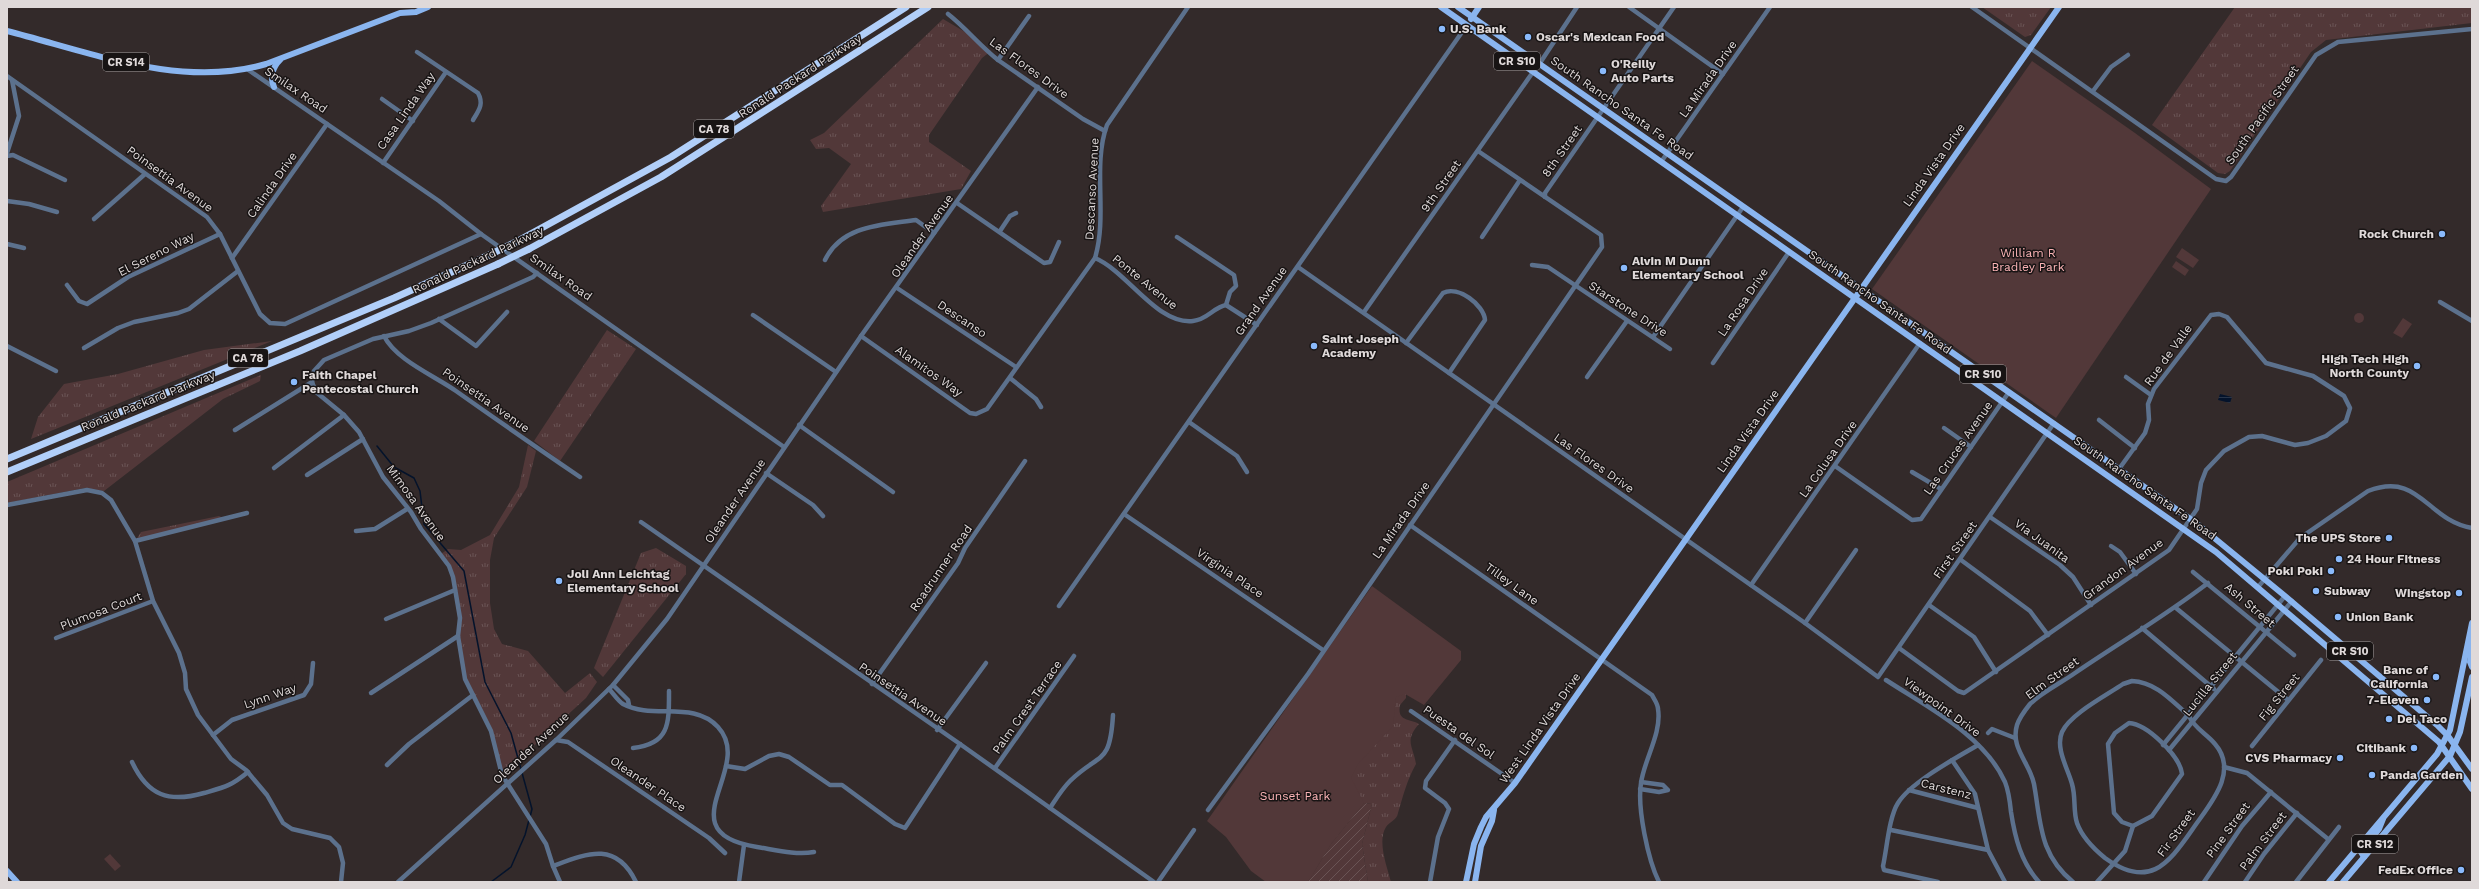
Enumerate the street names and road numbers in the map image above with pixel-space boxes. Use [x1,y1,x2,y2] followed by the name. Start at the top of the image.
[736,31,865,121] street label: Ronald Packard Parkway
[987,35,1071,101] street label: Las Flores Drive
[1676,38,1740,120] street label: La Mirada Drive
[1494,52,1540,70] road number: CR S10
[103,53,149,71] road number: CR S14
[1548,53,1696,163] street label: South Rancho Santa Fe Road
[2223,63,2301,167] street label: South Pacific Street
[262,64,330,116] street label: Smilax Road
[374,69,438,152] street label: Casa Linda Way
[694,120,734,138] road number: CA 78
[1900,121,1968,209] street label: Linda Vista Drive
[1539,122,1585,180] street label: 8th Street
[1082,137,1102,241] street label: Descanso Avenue
[124,143,216,215] street label: Poinsettia Avenue
[244,149,300,221] street label: Calinda Drive
[1418,157,1464,215] street label: 9th Street
[888,191,956,281] street label: Oleander Avenue
[410,223,547,297] street label: Ronald Packard Parkway
[116,228,197,279] street label: El Sereno Way
[1806,247,1954,357] street label: South Rancho Santa Fe Road
[527,251,595,303] street label: Smilax Road
[1110,251,1180,313] street label: Ponte Avenue
[1232,264,1290,338] street label: Grand Avenue
[1715,265,1771,339] street label: La Rosa Drive
[1586,278,1670,340] street label: Starstone Drive
[935,297,989,341] street label: Descanso
[2141,321,2195,388] street label: Rue de Valle
[893,343,966,400] street label: Alamitos Way
[228,349,268,367] road number: CA 78
[440,365,532,435] street label: Poinsettia Avenue
[1960,365,2006,383] road number: CR S10
[79,367,218,434] street label: Ronald Packard Parkway
[1714,387,1782,475] street label: Linda Vista Drive
[1920,398,1996,497] street label: Las Cruces Avenue
[1796,418,1860,500] street label: La Colusa Drive
[1551,430,1637,496] street label: Las Flores Drive
[2071,433,2219,543] street label: South Rancho Santa Fe Road
[702,456,769,546] street label: Oleander Avenue
[384,462,448,544] street label: Mimosa Avenue
[1369,479,1433,561] street label: La Mirada Drive
[2012,516,2072,566] street label: Via Juanita
[1930,519,1980,581] street label: First Street
[907,522,975,614] street label: Roadrunner Road
[2080,535,2166,603] street label: Grandon Avenue
[1194,545,1266,601] street label: Virginia Place
[1483,560,1541,608] street label: Tilley Lane
[2222,580,2278,630] street label: Ash Street
[58,589,144,633] street label: Plumosa Court
[2327,642,2373,660] road number: CR S10
[2180,649,2240,719] street label: Lucilla Street
[2022,654,2082,702] street label: Elm Street
[989,657,1065,757] street label: Palm Crest Terrace
[856,659,950,729] street label: Poinsettia Avenue
[1496,670,1584,786] street label: West Linda Vista Drive
[2256,670,2302,724] street label: Fig Street
[1901,674,1983,740] street label: Viewpoint Drive
[242,680,299,712] street label: Lynn Way
[1421,702,1498,762] street label: Puesta del Sol
[490,709,572,787] street label: Oleander Avenue
[607,753,689,815] street label: Oleander Place
[1919,776,1973,802] street label: Carstenz
[2203,800,2253,860] street label: Pine Street
[2154,806,2198,860] street label: Fir Street
[2237,809,2289,873] street label: Palm Street
[2352,835,2398,853] road number: CR S12

